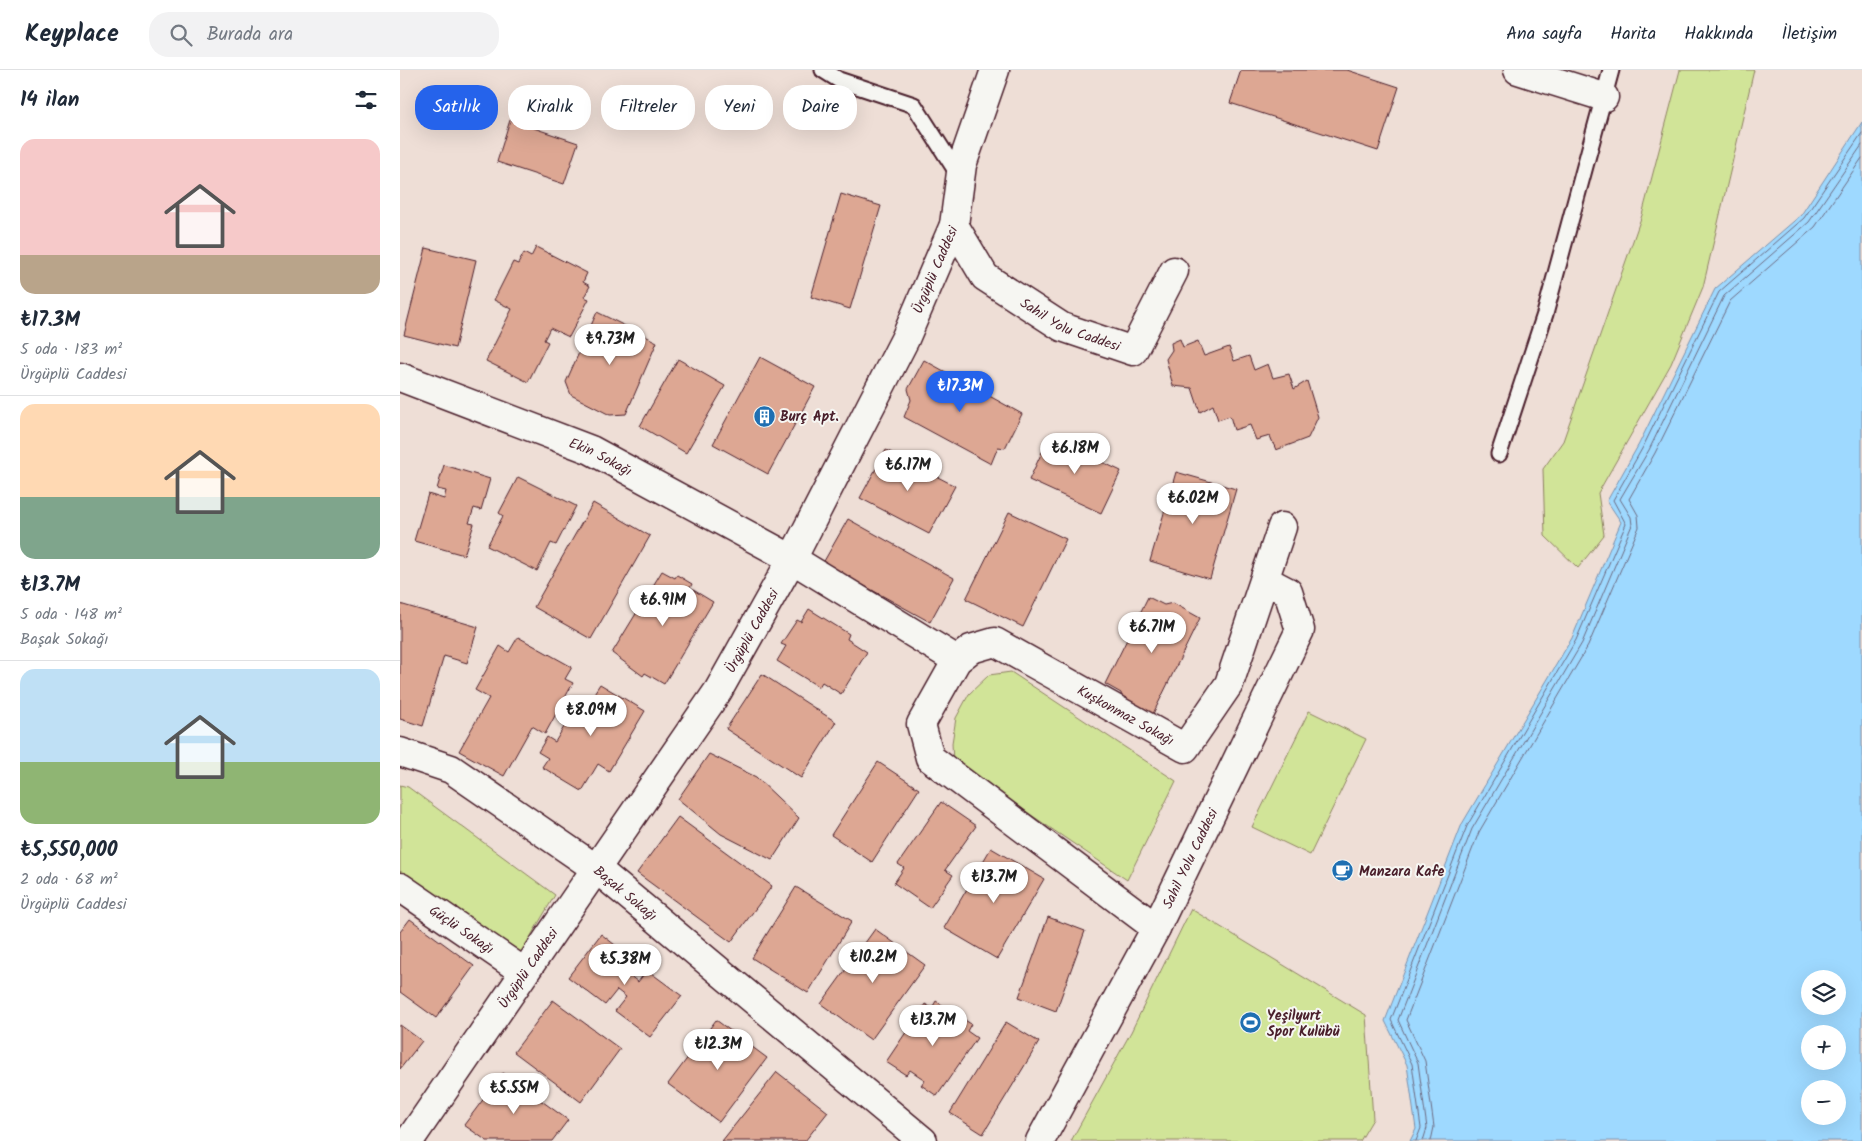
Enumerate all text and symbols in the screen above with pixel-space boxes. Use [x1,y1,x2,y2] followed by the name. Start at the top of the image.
[149,12,499,57] search box
[25,15,119,54] text: Keyplace
[207,20,293,50] text: Burada ara
[1506,20,1582,49] text: Ana sayfa
[1610,20,1656,49] text: Harita
[1684,20,1753,49] text: Hakkında
[1781,20,1837,49] text: İletişim
[167,21,195,49] icon: search
[20,84,79,117] text: 14 ilan
[415,85,498,130] chip: Satılık
[508,85,591,130] chip: Kiralık
[601,85,695,130] chip: Filtreler
[705,85,773,130] chip: Yeni
[783,85,857,130] chip: Daire
[352,86,380,114] icon: filters
[155,171,245,261] icon: home
[907,222,965,317] street label: Ürgüplü Caddesi
[1015,293,1124,358] street label: Sahil Yolu Caddesi
[20,304,80,337] text: ₺17.3M
[569,324,651,366] pin: ₺9.73M
[585,327,635,352] text: ₺9.73M
[20,337,122,362] text: 5 oda · 183 m²
[20,362,127,387] text: Ürgüplü Caddesi
[919,370,1001,413] pin: ₺17.3M
[937,374,983,399] text: ₺17.3M
[752,404,776,428] building icon: Burç Apt.
[780,406,839,428] place label: Burç Apt.
[1034,432,1116,475] pin: ₺6.18M
[566,433,636,483] street label: Ekin Sokağı
[1051,436,1099,461] text: ₺6.18M
[155,437,245,527] icon: home
[867,450,949,492] pin: ₺6.17M
[885,453,931,478] text: ₺6.17M
[1152,482,1234,525] pin: ₺6.02M
[1168,486,1218,511] text: ₺6.02M
[20,569,80,602] text: ₺13.7M
[622,584,704,627] pin: ₺6.91M
[720,585,785,677] street label: Ürgüplü Caddesi
[640,588,686,613] text: ₺6.91M
[20,602,122,627] text: 5 oda · 148 m²
[1111,612,1193,654] pin: ₺6.71M
[1129,615,1175,640] text: ₺6.71M
[20,627,108,652] text: Başak Sokağı
[1073,680,1178,752] street label: Kuşkonmaz Sokağı
[550,694,632,737] pin: ₺8.09M
[566,698,616,723] text: ₺8.09M
[155,702,245,792] icon: home
[1157,804,1224,912] street label: Sahil Yolu Caddesi
[20,834,118,867] text: ₺5,550,000
[1331,859,1355,883] cafe icon: Manzara Kafe
[588,861,662,927] street label: Başak Sokağı
[1359,861,1445,883] place label: Manzara Kafe
[953,862,1035,904] pin: ₺13.7M
[971,865,1017,890] text: ₺13.7M
[20,867,118,892] text: 2 oda · 68 m²
[20,892,127,917] text: Ürgüplü Caddesi
[424,900,499,961] street label: Güçlü Sokağı
[493,923,565,1013] street label: Ürgüplü Caddesi
[832,942,914,984] pin: ₺10.2M
[584,944,666,986] pin: ₺5.38M
[849,945,897,970] text: ₺10.2M
[599,947,651,972] text: ₺5.38M
[1801,970,1846,1125] map controls
[1801,970,1846,1015] button: layers
[892,1004,974,1047] pin: ₺13.7M
[1267,1005,1340,1043] place label: Yeşilyurt Spor Kulübü
[910,1008,956,1033] text: ₺13.7M
[1239,1011,1263,1035] sports icon: Yeşilyurt Spor Kulübü
[1801,1025,1846,1070] button: +
[677,1028,759,1071] pin: ₺12.3M
[694,1032,742,1057] text: ₺12.3M
[473,1072,555,1115] pin: ₺5.55M
[489,1076,539,1101] text: ₺5.55M
[1801,1080,1846,1125] button: −

